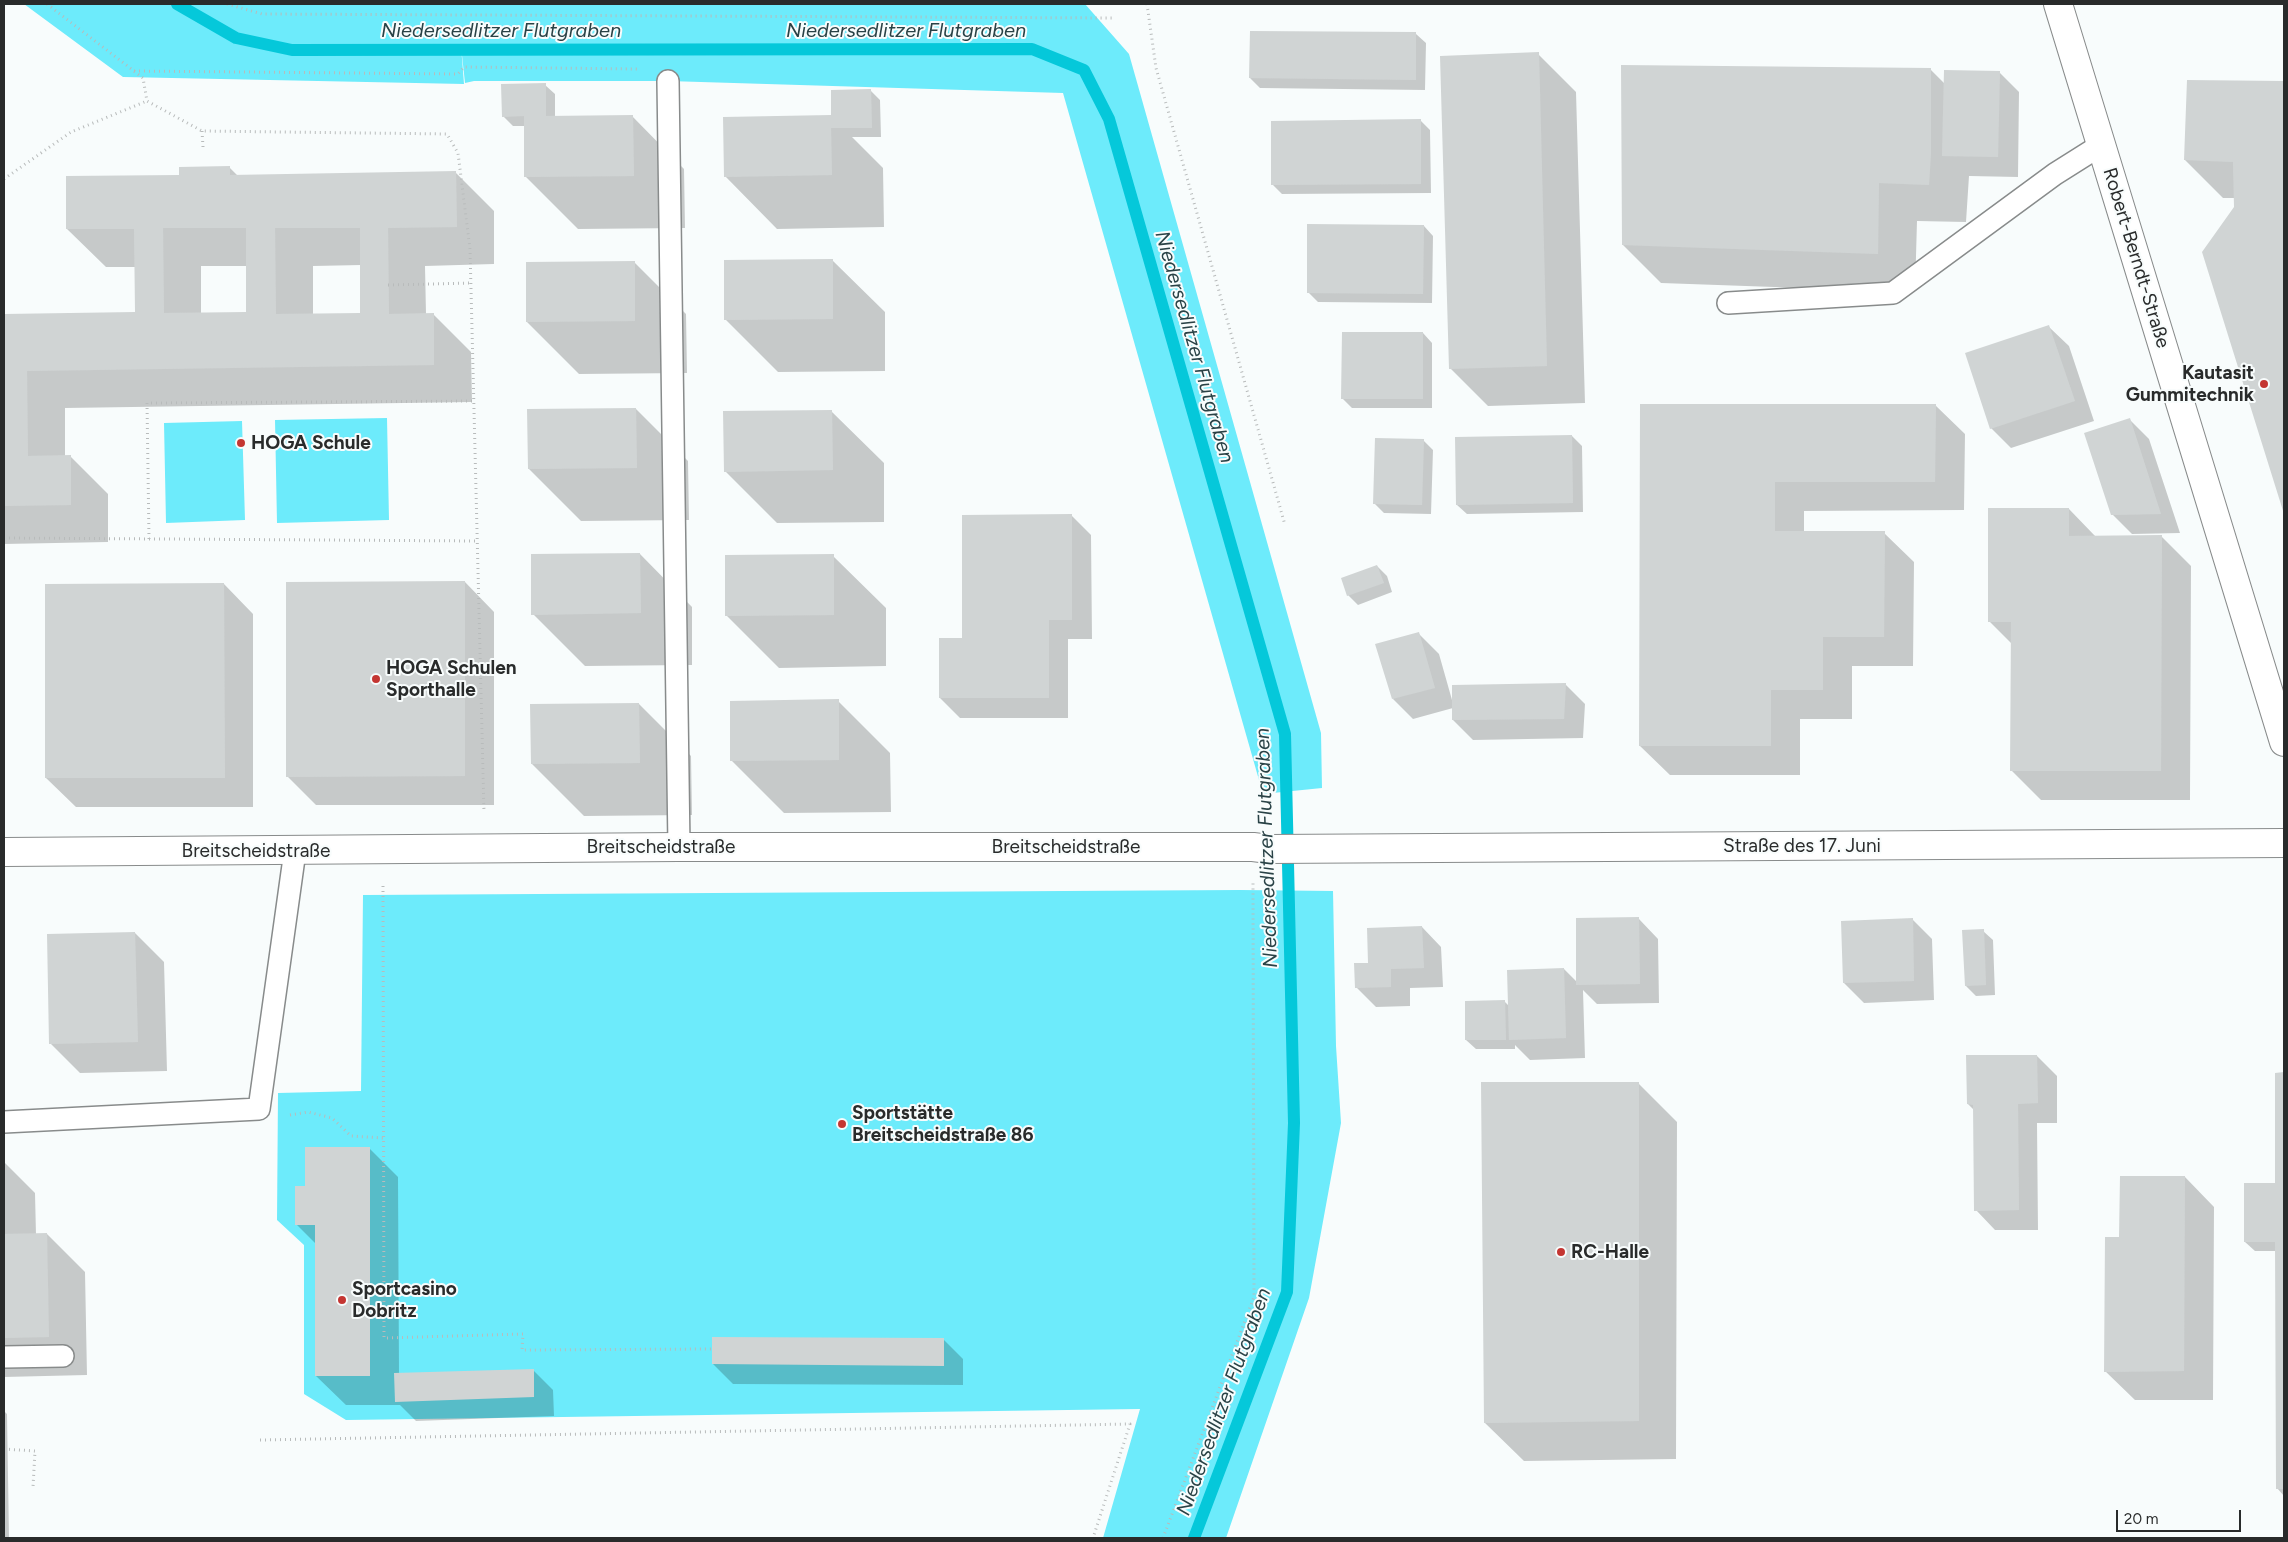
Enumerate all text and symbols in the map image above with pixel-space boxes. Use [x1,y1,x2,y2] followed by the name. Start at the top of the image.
[381,19,621,43] water label: Niedersedlitzer Flutgraben
[786,19,1026,43] water label: Niedersedlitzer Flutgraben
[2098,165,2174,351] street label: Robert-Berndt-Straße
[1149,228,1239,466] water label: Niedersedlitzer Flutgraben
[2126,362,2254,406] place label: Kautasit Gummitechnik
[2258,378,2270,390] marker: Kautasit Gummitechnik
[251,432,371,454] place label: HOGA Schule
[235,437,247,449] marker: HOGA Schule
[386,657,516,701] place label: HOGA Schulen Sporthalle
[370,673,382,685] marker: HOGA Schulen Sporthalle
[1251,728,1283,968] water label: Niedersedlitzer Flutgraben
[1723,835,1881,857] street label: Straße des 17. Juni
[587,836,735,858] street label: Breitscheidstraße
[992,836,1140,858] street label: Breitscheidstraße
[182,840,330,862] street label: Breitscheidstraße
[852,1102,1034,1146] place label: Sportstätte Breitscheidstraße 86
[836,1118,848,1130] marker: Sportstätte Breitscheidstraße 86
[1571,1241,1649,1263] place label: RC-Halle
[1555,1246,1567,1258] marker: RC-Halle
[352,1278,457,1322] place label: Sportcasino Dobritz
[1172,1285,1276,1519] water label: Niedersedlitzer Flutgraben
[336,1294,348,1306] marker: Sportcasino Dobritz
[2118,1500,2243,1532] scale bar
[2124,1510,2158,1528] text: 20 m

